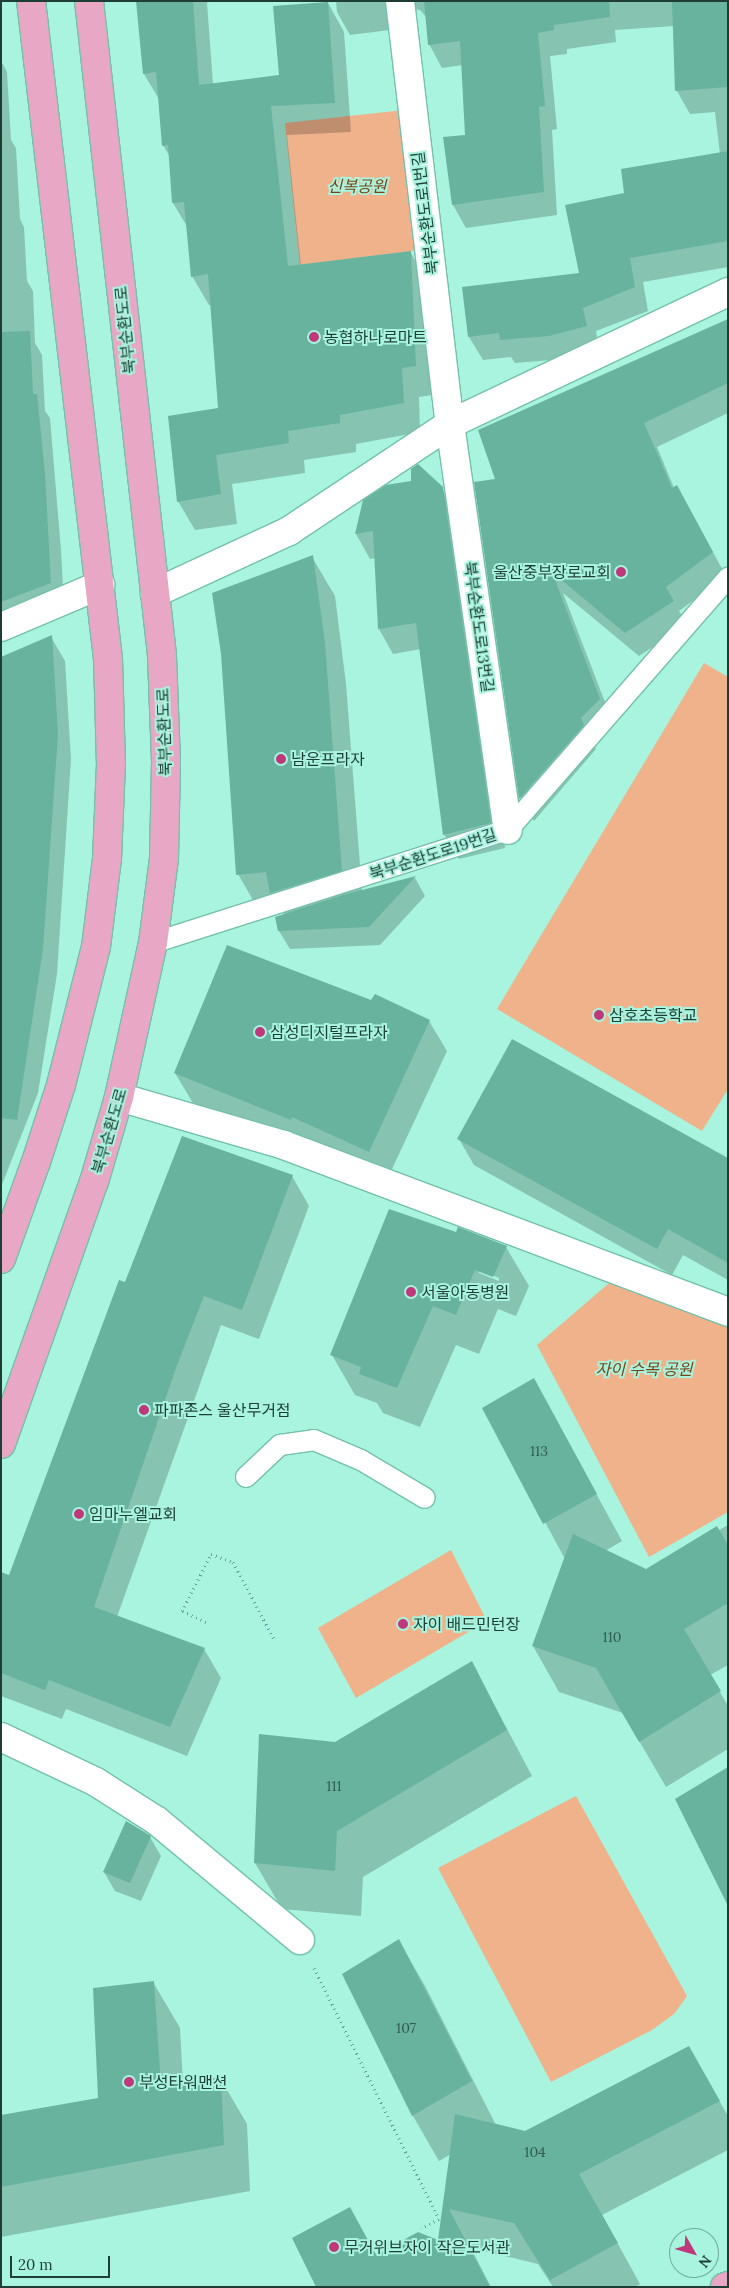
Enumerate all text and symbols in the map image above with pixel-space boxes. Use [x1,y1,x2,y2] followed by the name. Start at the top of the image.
[408,150,442,276] street label: 북부순환도로1번길
[328,176,386,196] park label: 신복공원
[111,285,139,375] street label: 북부순환도로
[324,327,427,347] place label: 농협하나로마트
[308,331,320,343] marker: 농협하나로마트
[460,560,498,694] street label: 북부순환도로13번길
[493,562,611,582] place label: 울산중부장로교회
[615,566,627,578] marker: 울산중부장로교회
[153,688,175,776] street label: 북부순환도로
[291,749,365,769] place label: 남운프라자
[275,753,287,765] marker: 남운프라자
[367,824,499,884] street label: 북부순환도로19번길
[609,1005,697,1025] place label: 삼호초등학교
[593,1009,605,1021] marker: 삼호초등학교
[270,1022,388,1042] place label: 삼성디지털프라자
[254,1026,266,1038] marker: 삼성디지털프라자
[88,1086,130,1176] street label: 북부순환도로
[421,1282,509,1302] place label: 서울아동병원
[405,1286,417,1298] marker: 서울아동병원
[596,1359,692,1379] park label: 자이 수목 공원
[154,1400,291,1420] place label: 파파존스 울산무거점
[138,1404,150,1416] marker: 파파존스 울산무거점
[530,1443,548,1459] house number: 113
[89,1504,177,1524] place label: 임마누엘교회
[73,1508,85,1520] marker: 임마누엘교회
[413,1614,520,1634] place label: 자이 배드민턴장
[397,1618,409,1630] marker: 자이 배드민턴장
[603,1629,621,1645] house number: 110
[326,1778,342,1794] house number: 111
[396,2020,416,2036] house number: 107
[139,2072,227,2092] place label: 부성타워맨션
[123,2076,135,2088] marker: 부성타워맨션
[524,2144,546,2160] house number: 104
[669,2228,719,2278] north arrow
[344,2237,510,2257] place label: 무거위브자이 작은도서관
[328,2241,340,2253] marker: 무거위브자이 작은도서관
[12,2246,112,2278] scale bar
[695,2252,715,2271] text: N
[18,2255,53,2274] text: 20 m

